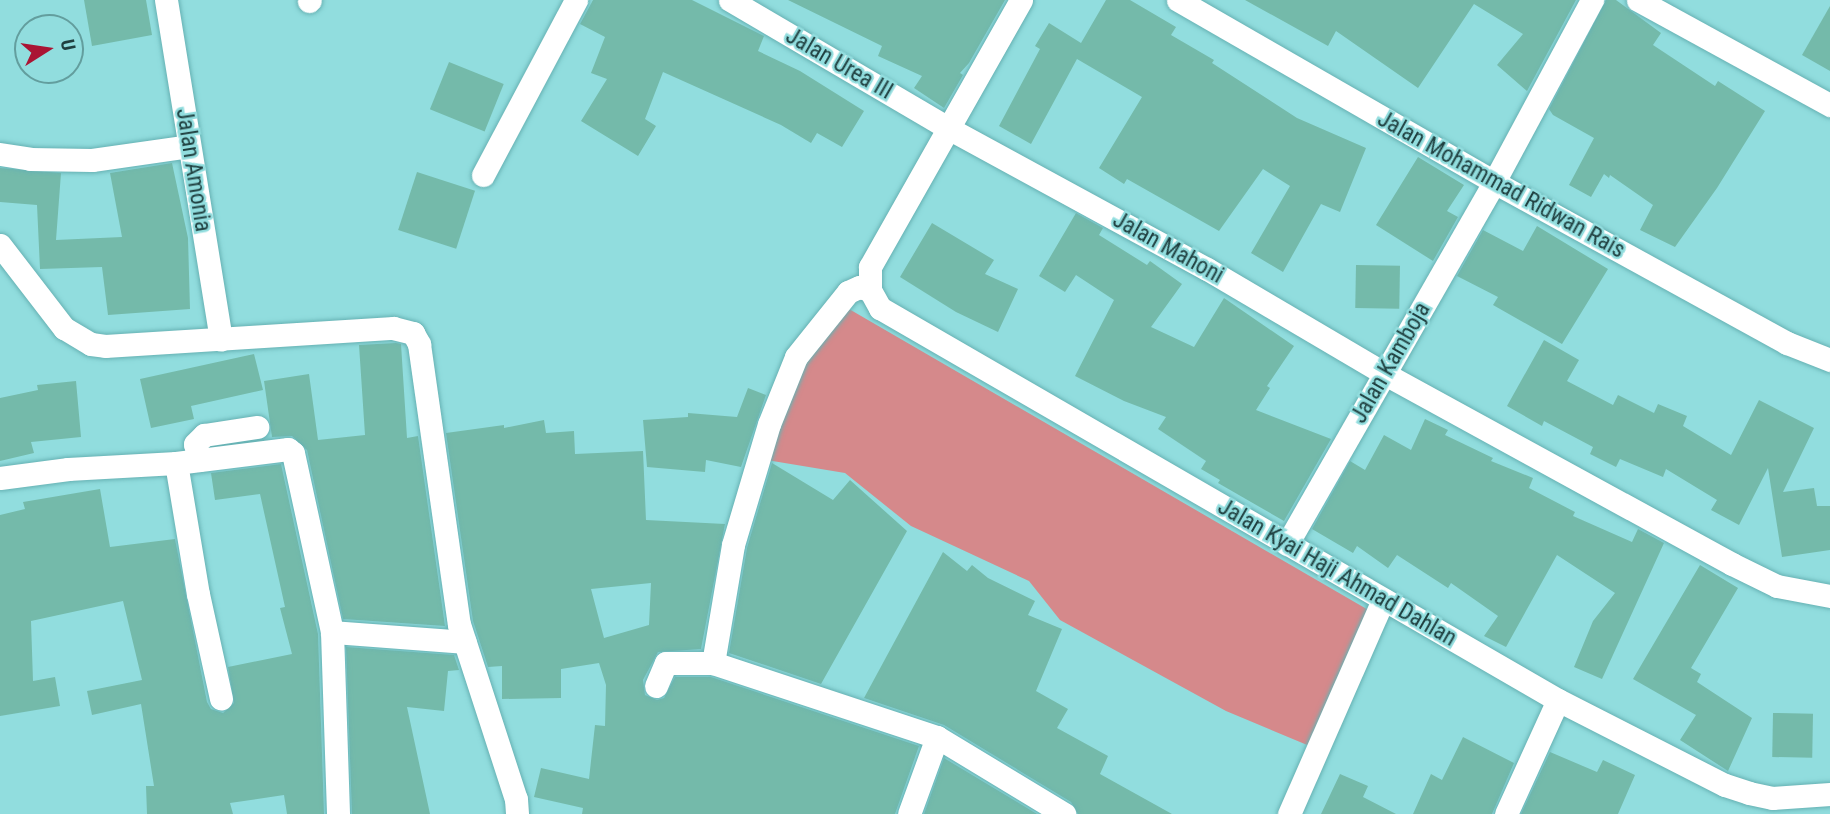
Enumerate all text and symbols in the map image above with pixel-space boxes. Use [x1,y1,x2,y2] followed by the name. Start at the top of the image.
[14,14,84,84] north arrow
[781,22,897,106] street label: Jalan Urea III
[56,37,80,53] text: U
[1373,105,1629,265] street label: Jalan Mohammad Ridwan Rais
[170,106,216,234] street label: Jalan Amonia
[1108,206,1228,290] street label: Jalan Mahoni
[1345,298,1437,428] street label: Jalan Kamboja
[1213,493,1461,653] street label: Jalan Kyai Haji Ahmad Dahlan

